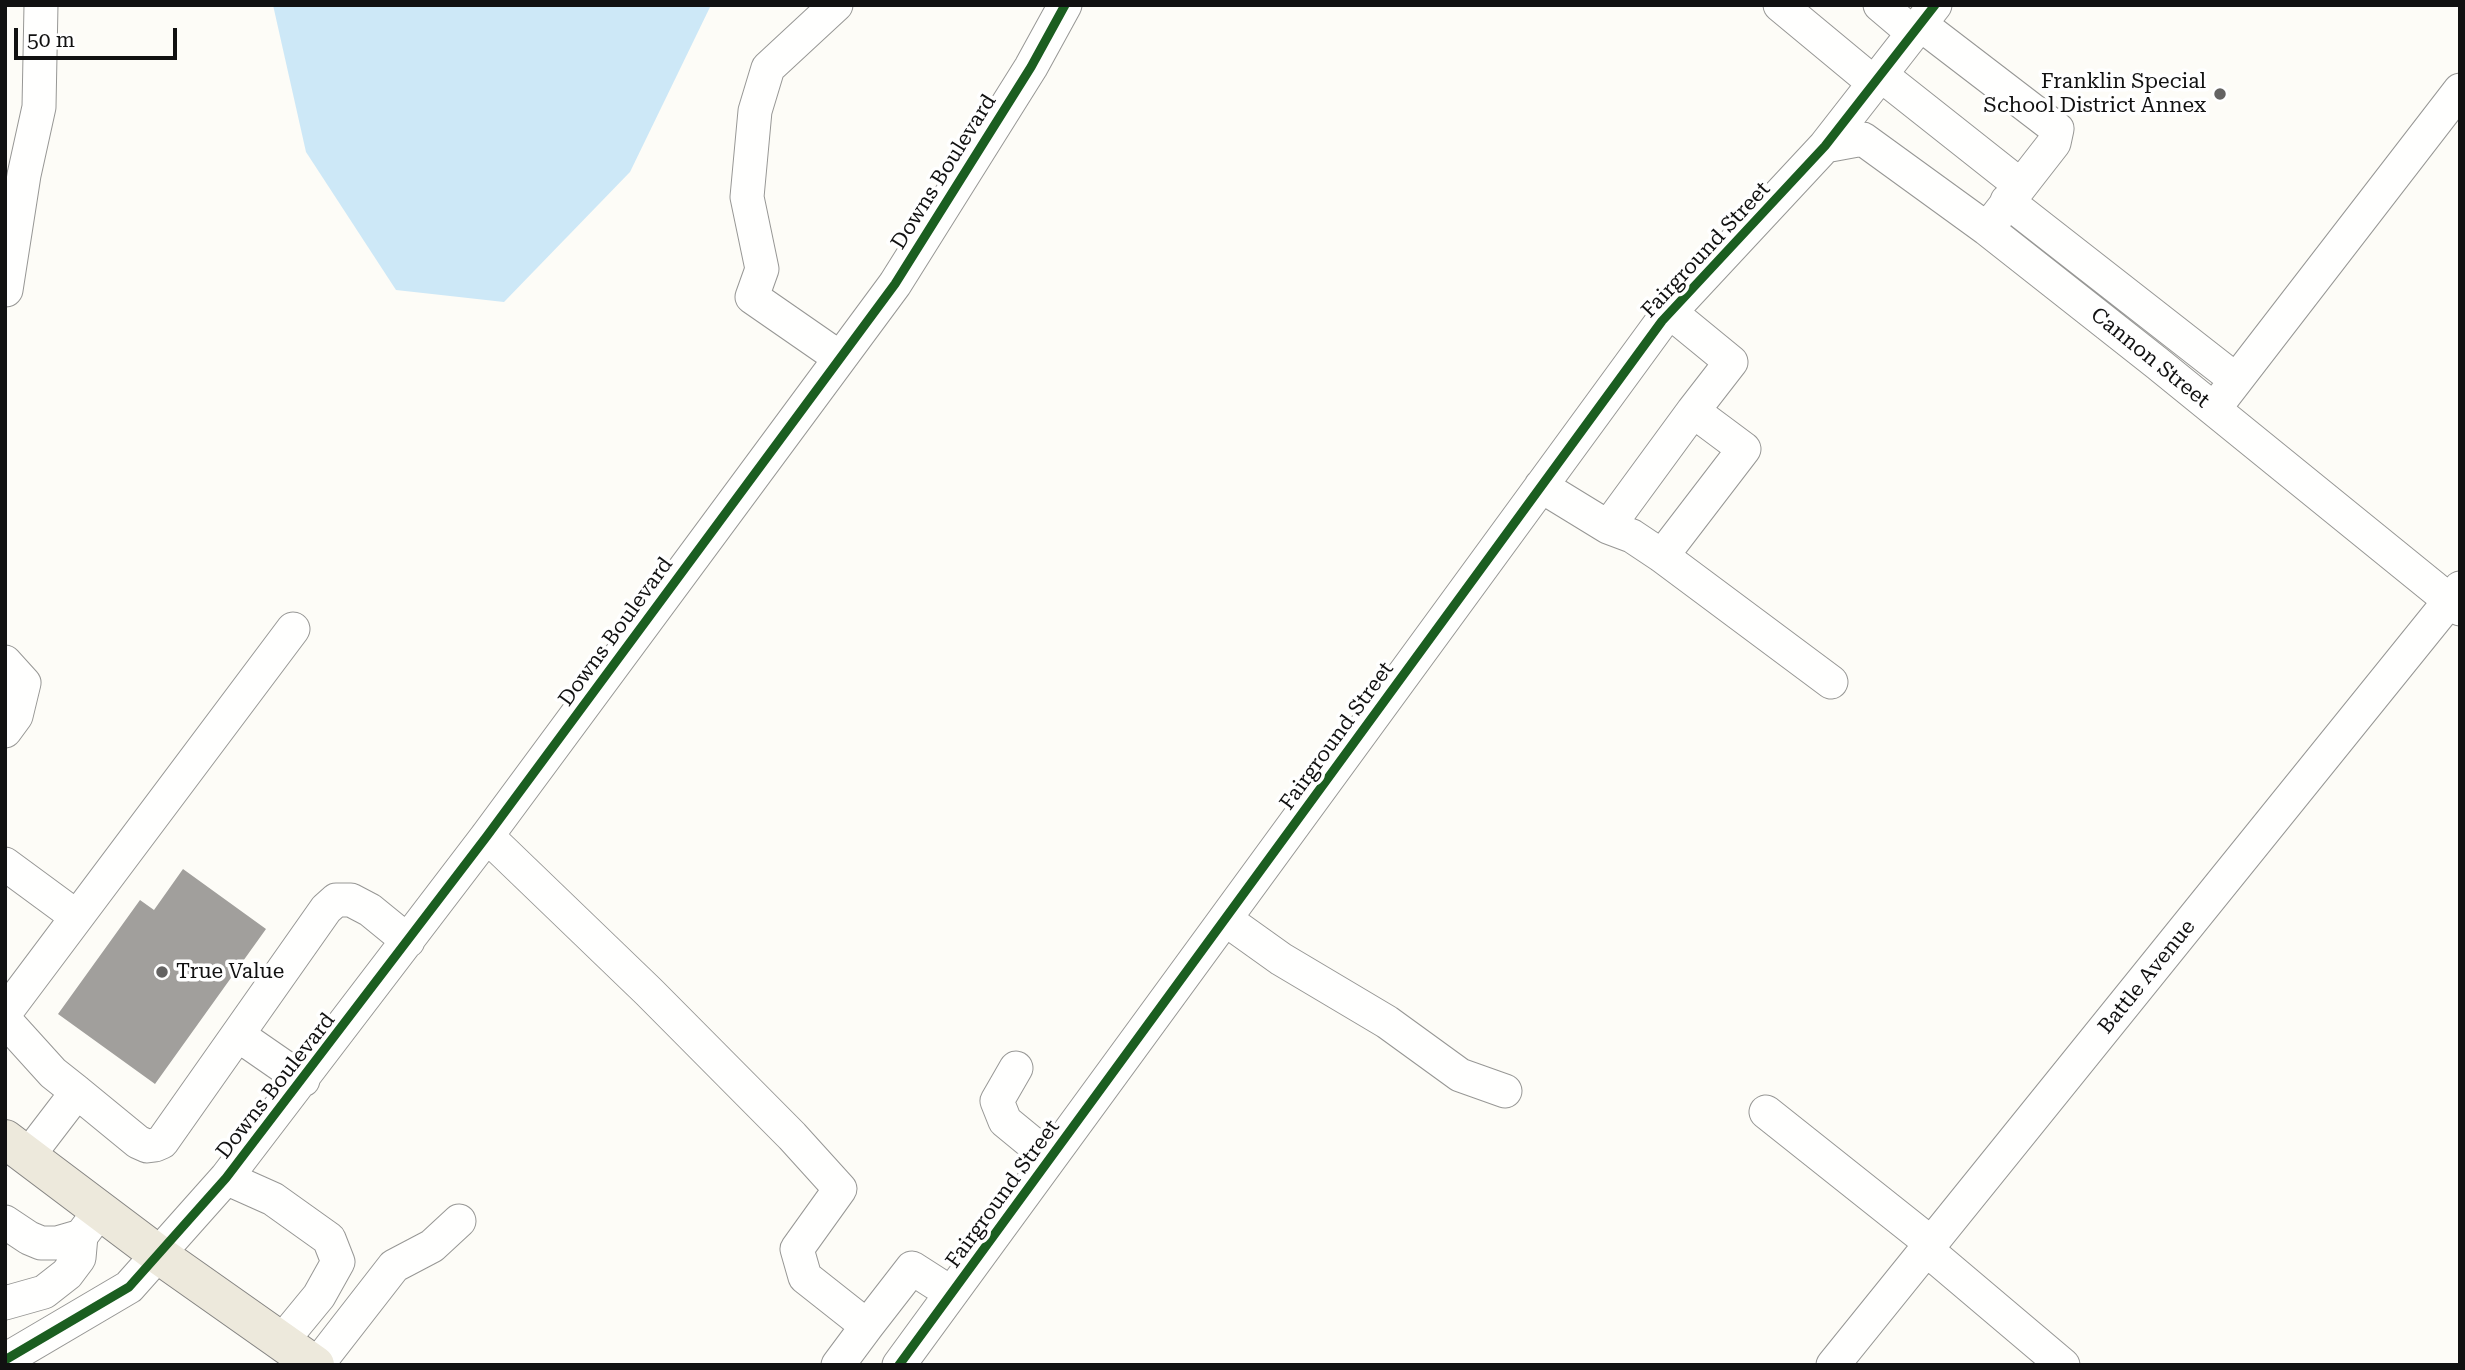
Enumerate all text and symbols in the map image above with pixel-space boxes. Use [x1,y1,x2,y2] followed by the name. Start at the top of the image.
[18,14,180,58] scale bar
[27,28,75,52] text: 50 m
[1983,69,2206,119] place label: Franklin Special School District Annex
[2212,86,2228,102] marker: Franklin Special School District Annex
[886,90,1002,254] street label: Downs Boulevard
[1636,177,1776,323] street label: Fairground Street
[2086,302,2214,414] street label: Cannon Street
[554,553,678,711] street label: Downs Boulevard
[1275,657,1399,815] street label: Fairground Street
[2093,915,2201,1039] street label: Battle Avenue
[176,959,284,985] place label: True Value
[154,964,170,980] marker: True Value
[211,1008,341,1164] street label: Downs Boulevard
[941,1115,1065,1273] street label: Fairground Street

